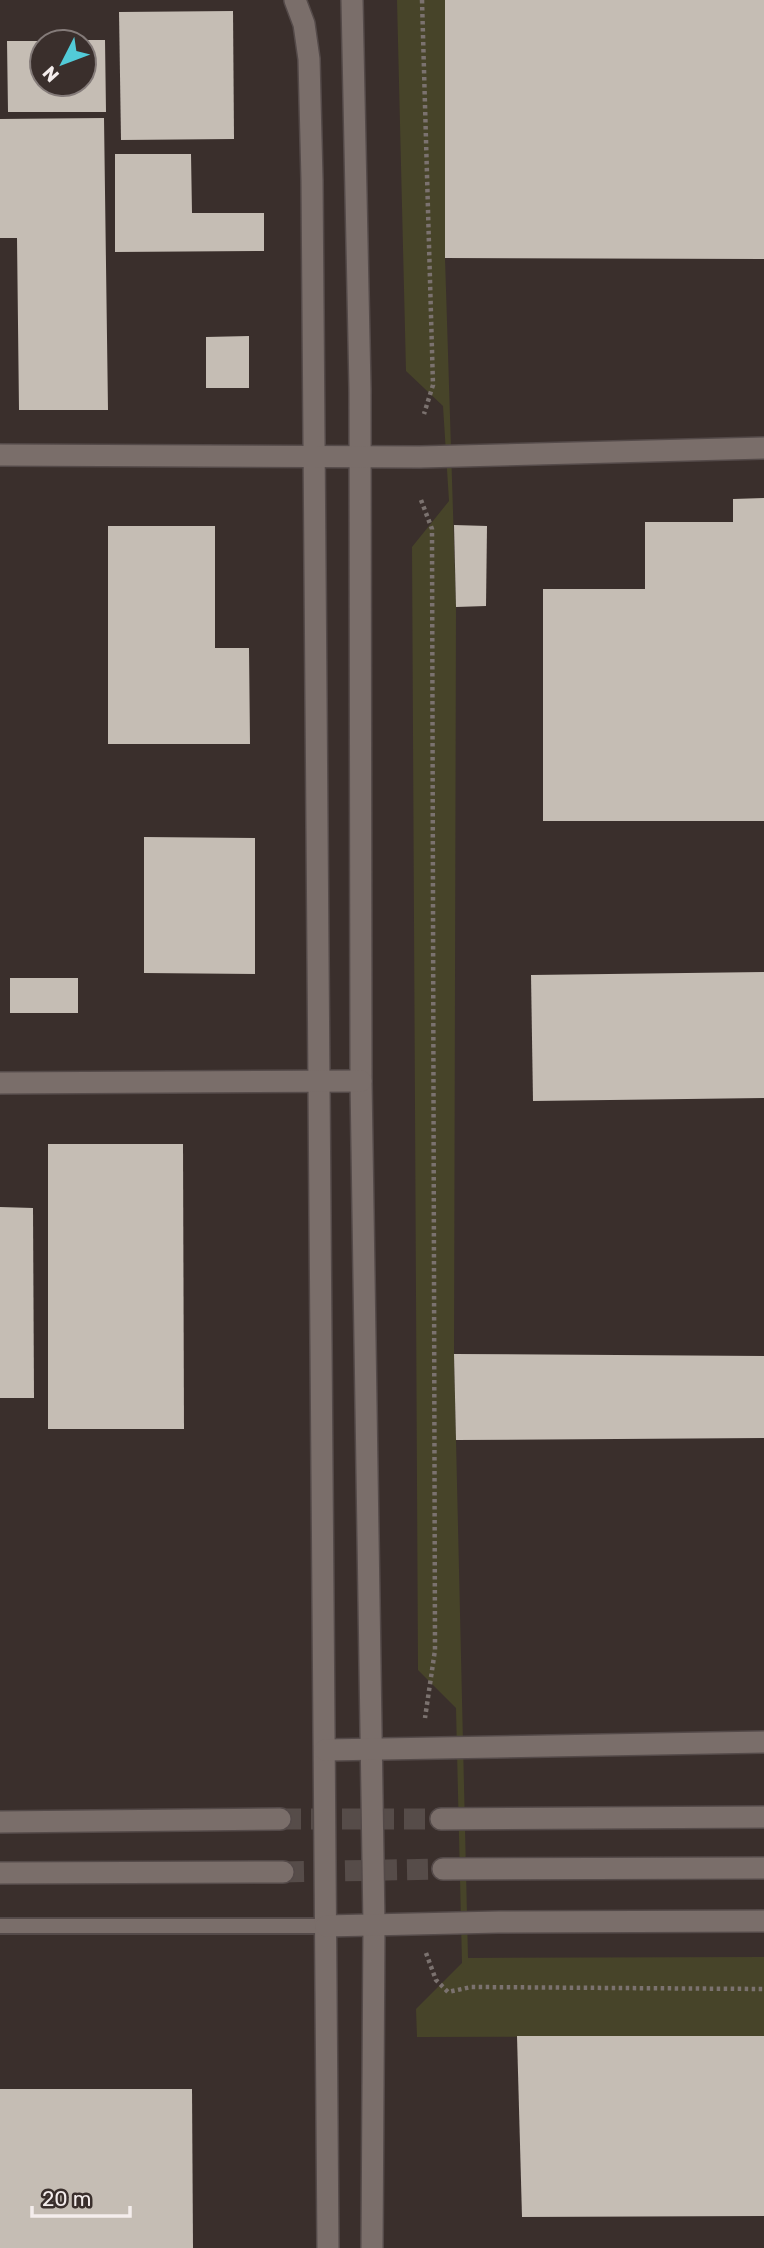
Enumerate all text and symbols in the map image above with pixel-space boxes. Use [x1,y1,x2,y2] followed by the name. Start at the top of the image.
[28,28,98,98] north arrow
[38,61,64,87] text: N
[32,2174,130,2218] scale bar
[42,2186,91,2211] text: 20 m

